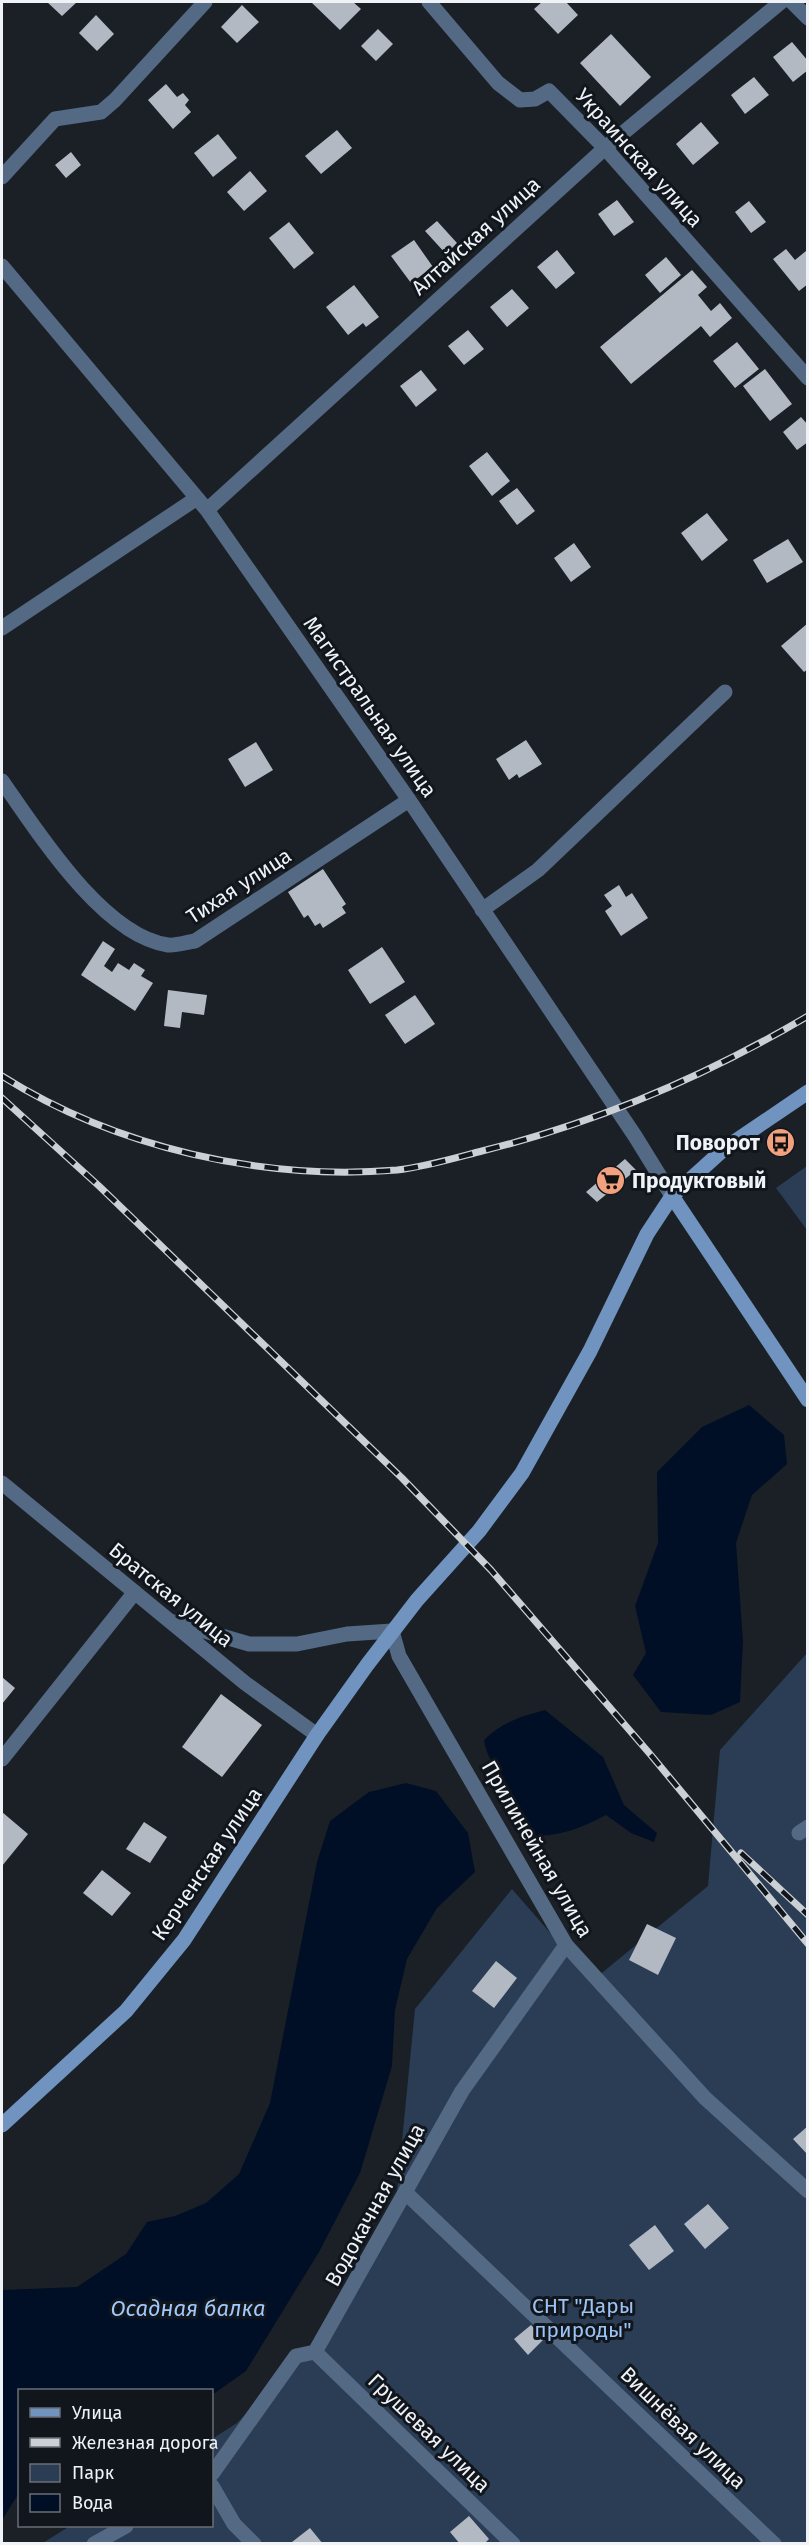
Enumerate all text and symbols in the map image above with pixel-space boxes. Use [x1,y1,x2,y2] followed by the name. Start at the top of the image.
[570,83,708,233] street label: Украинская улица
[406,171,546,301] street label: Алтайская улица
[298,611,442,803] street label: Магистральная улица
[182,842,296,930] street label: Тихая улица
[765,1127,797,1159] bus stop icon: Поворот
[676,1130,761,1156] place label: Поворот
[595,1165,627,1197] supermarket icon: Продуктовый
[632,1168,766,1194] place label: Продуктовый
[104,1537,238,1653] street label: Братская улица
[476,1756,598,1942] street label: Прилинейная улица
[146,1782,268,1946] street label: Керченская улица
[320,2119,430,2291] street label: Водокачная улица
[532,2293,634,2343] park label: СНТ "Дары природы"
[110,2295,266,2322] water label: Осадная балка
[615,2361,751,2495] street label: Вишнёвая улица
[362,2368,496,2498] street label: Грушевая улица
[18,2389,213,2527] legend
[72,2402,122,2424] text: Улица
[72,2432,219,2454] text: Железная дорога
[72,2462,115,2484] text: Парк
[72,2492,113,2514] text: Вода

